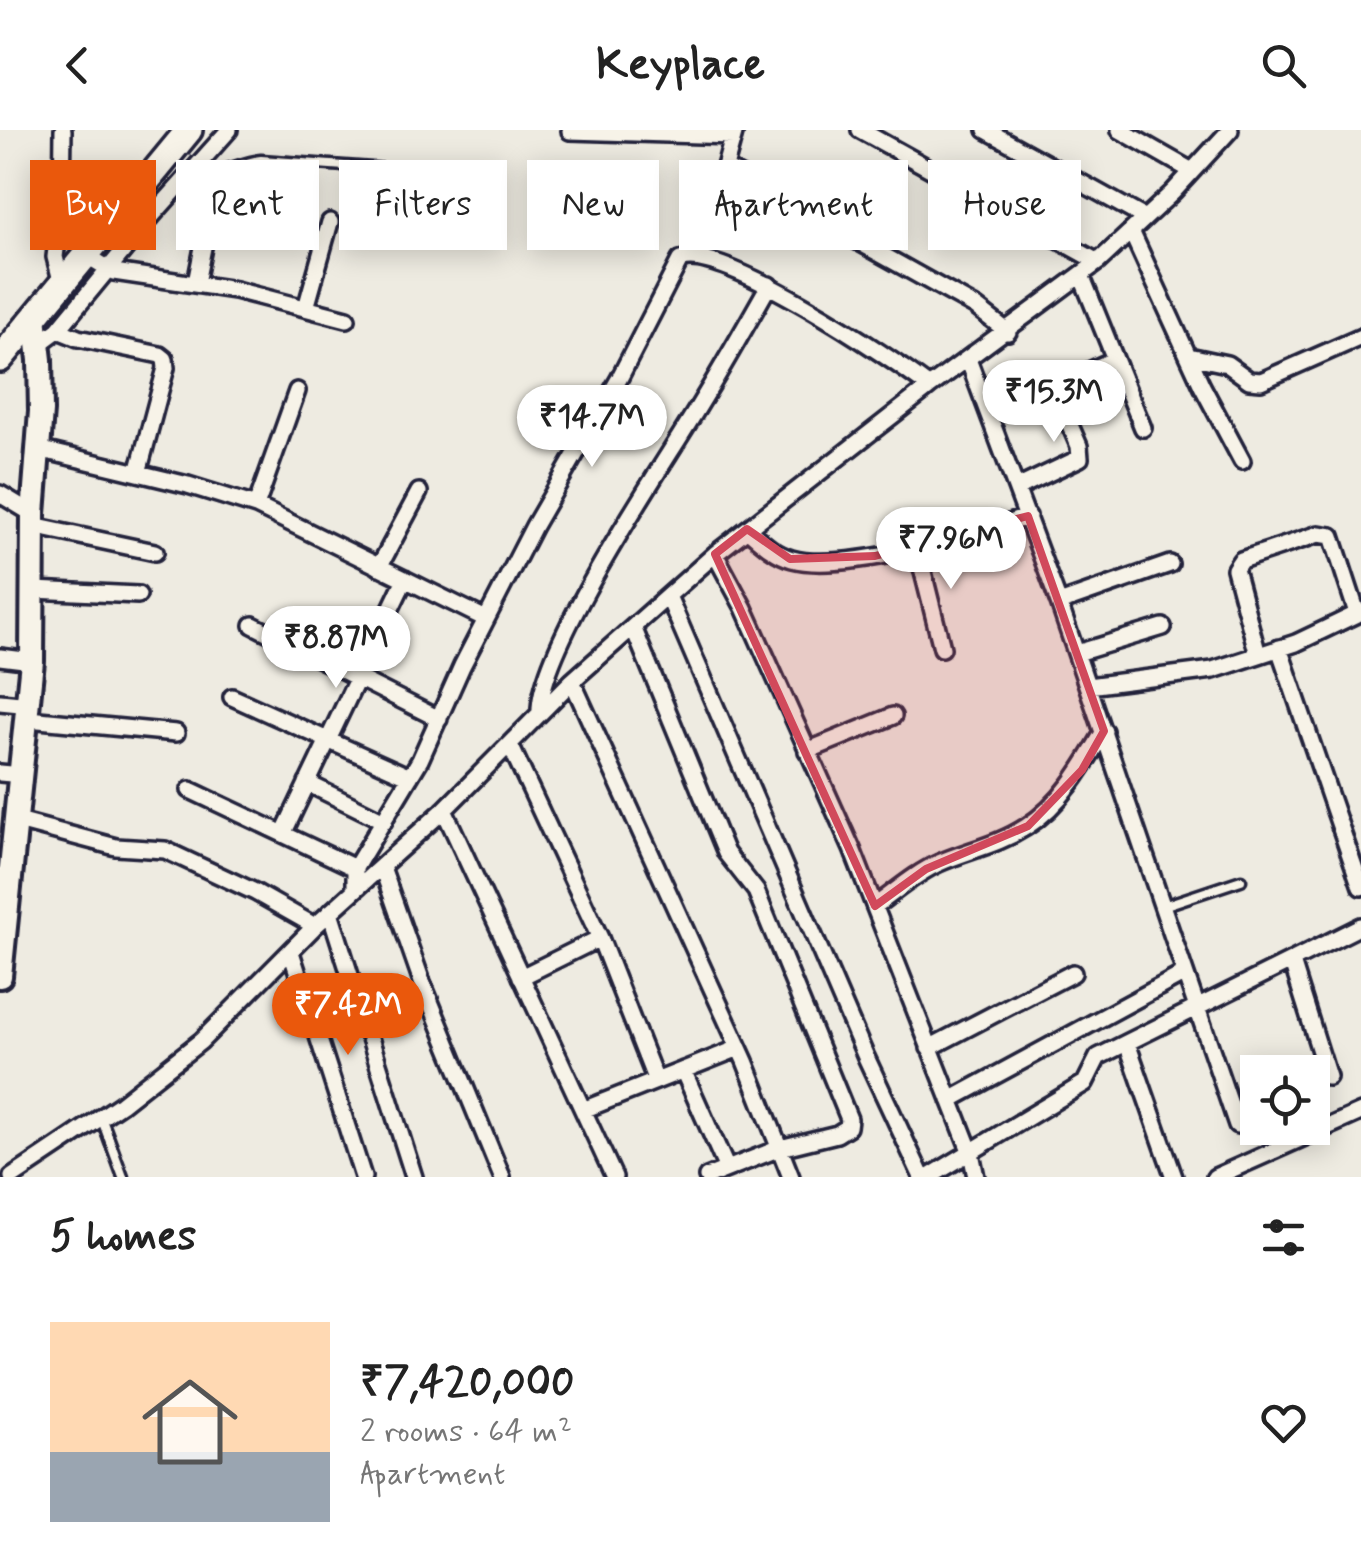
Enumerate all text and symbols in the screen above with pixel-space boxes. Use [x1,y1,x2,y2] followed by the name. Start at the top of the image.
[596,36,765,95] text: Keyplace
[50,38,105,93] icon: back
[1256,38,1311,93] icon: search
[30,160,156,250] chip: Buy
[176,160,319,250] chip: Rent
[339,160,507,250] chip: Filters
[527,160,659,250] chip: New
[679,160,908,250] chip: Apartment
[928,160,1081,250] chip: House
[973,360,1135,445] pin: ₹15.3M
[1005,371,1103,413] text: ₹15.3M
[511,385,673,470] pin: ₹14.7M
[539,396,645,438] text: ₹14.7M
[870,507,1032,592] pin: ₹7.96M
[898,518,1004,560] text: ₹7.96M
[255,606,417,691] pin: ₹8.87M
[283,617,389,659] text: ₹8.87M
[267,973,429,1058] pin: ₹7.42M
[294,984,402,1026] text: ₹7.42M
[1240,1055,1330,1145] map controls
[1240,1055,1330,1145] button: locate
[50,1210,196,1265] text: 5 homes
[1256,1210,1311,1265] icon: filters
[360,1356,574,1411] text: ₹7,420,000
[130,1362,250,1482] icon: home
[1256,1395,1311,1450] icon: heart
[360,1411,572,1453] text: 2 rooms · 64 m²
[360,1453,505,1495] text: Apartment

